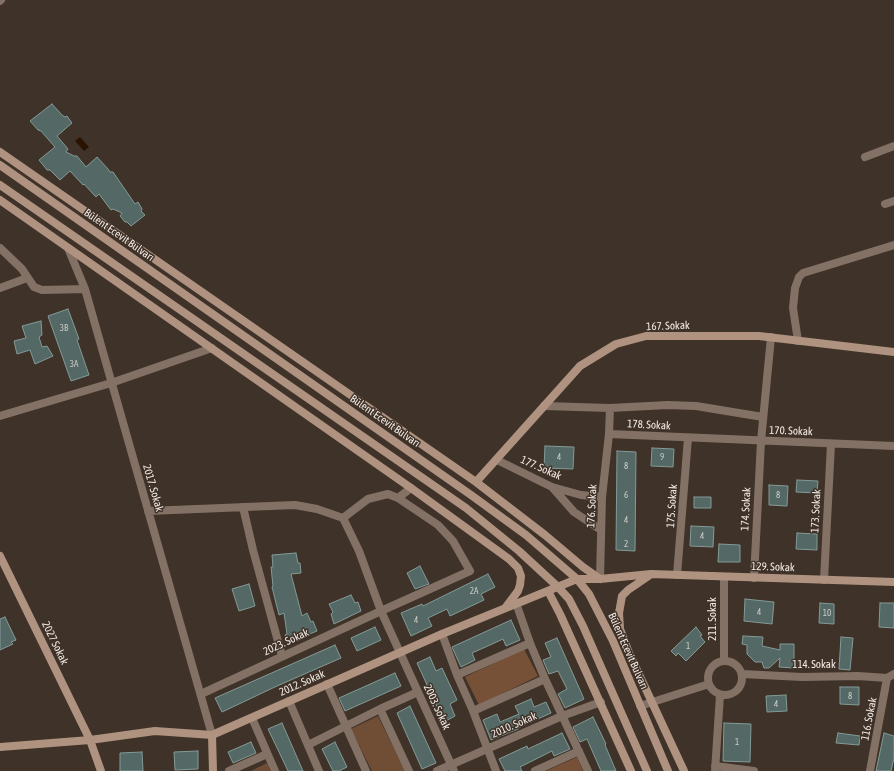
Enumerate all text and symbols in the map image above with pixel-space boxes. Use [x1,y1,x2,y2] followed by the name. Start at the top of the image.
[81,206,157,264] street label: Bülent Ecevit Bulvarı
[646,319,690,333] street label: 167. Sokak
[60,323,68,333] house number: 3B
[70,359,78,369] house number: 3A
[347,392,423,450] street label: Bülent Ecevit Bulvarı
[627,417,671,433] street label: 178. Sokak
[769,424,813,438] street label: 170. Sokak
[557,452,561,462] house number: 4
[660,452,664,462] house number: 9
[518,453,564,483] street label: 177. Sokak
[624,461,628,471] house number: 8
[140,463,166,513] street label: 2017. Sokak
[584,484,600,528] street label: 176. Sokak
[664,484,680,528] street label: 175. Sokak
[738,487,754,531] street label: 174. Sokak
[808,489,824,533] street label: 173. Sokak
[624,490,628,500] house number: 6
[776,490,780,500] house number: 8
[624,515,628,525] house number: 4
[700,531,704,541] house number: 4
[624,539,628,549] house number: 2
[751,560,795,574] street label: 129. Sokak
[470,586,478,596] house number: 2A
[706,597,720,641] street label: 211. Sokak
[757,607,761,617] house number: 4
[823,608,831,618] house number: 10
[605,611,651,691] street label: Bülent Ecevit Bulvarı
[414,615,418,625] house number: 4
[39,619,71,667] street label: 2027 Sokak
[261,626,311,658] street label: 2023. Sokak
[686,641,690,651] house number: 1
[792,658,836,672] street label: 114. Sokak
[277,667,327,699] street label: 2012. Sokak
[421,682,453,732] street label: 2003. Sokak
[848,691,852,701] house number: 8
[858,696,880,742] street label: 116. Sokak
[774,699,778,709] house number: 4
[489,709,539,741] street label: 2010. Sokak
[735,737,739,747] house number: 1

